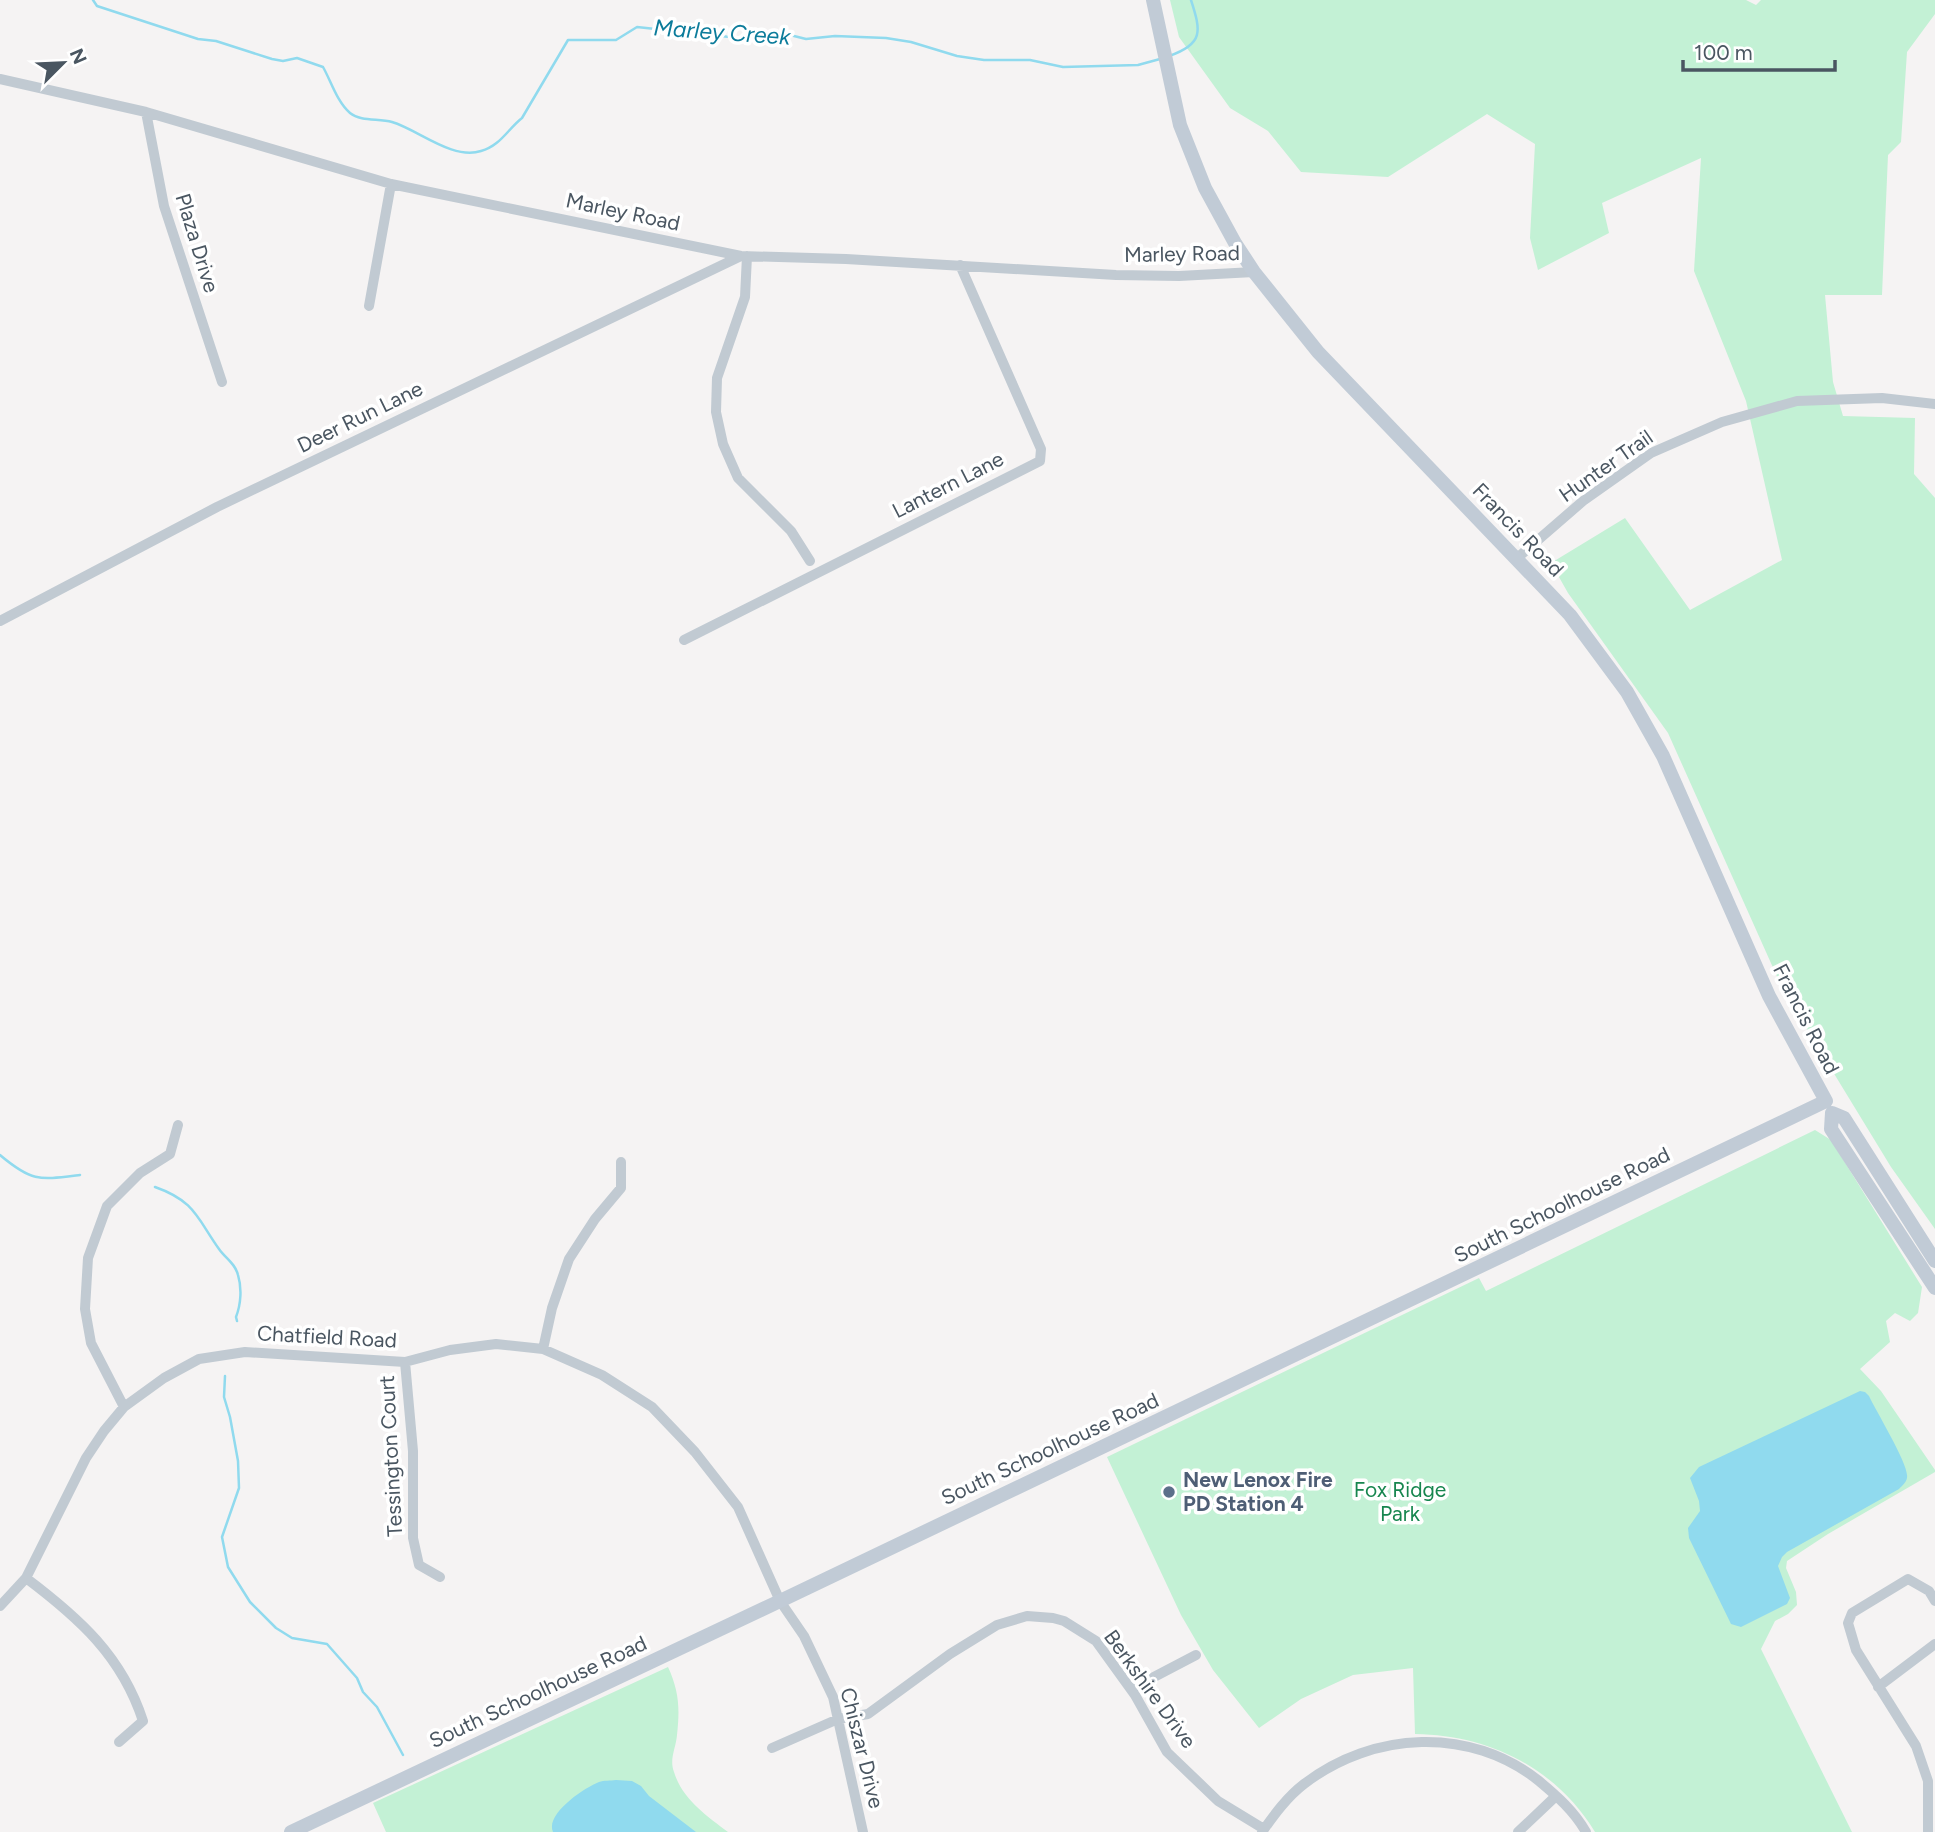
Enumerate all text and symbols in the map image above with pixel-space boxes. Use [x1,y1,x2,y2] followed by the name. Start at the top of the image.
[653,13,792,51] water label: Marley Creek
[28,28,98,98] north arrow
[1683,28,1835,72] scale bar
[1694,40,1753,65] text: 100 m
[65,45,92,68] text: N
[564,187,682,236] street label: Marley Road
[171,190,224,295] street label: Plaza Drive
[1124,240,1240,267] street label: Marley Road
[293,375,426,458] street label: Deer Run Lane
[1554,424,1657,507] street label: Hunter Trail
[888,446,1008,523] street label: Lantern Lane
[1468,478,1569,582] street label: Francis Road
[1768,960,1845,1078] street label: Francis Road
[1450,1141,1674,1268] street label: South Schoolhouse Road
[256,1320,398,1353] street label: Chatfield Road
[374,1375,407,1537] street label: Tessington Court
[937,1387,1162,1510] street label: South Schoolhouse Road
[1183,1467,1333,1516] place label: New Lenox Fire PD Station 4
[1354,1477,1446,1526] park label: Fox Ridge Park
[1161,1484,1177,1500] marker: New Lenox Fire PD Station 4
[1099,1625,1202,1753] street label: Berkshire Drive
[425,1630,650,1753] street label: South Schoolhouse Road
[835,1685,890,1811] street label: Chiszar Drive

